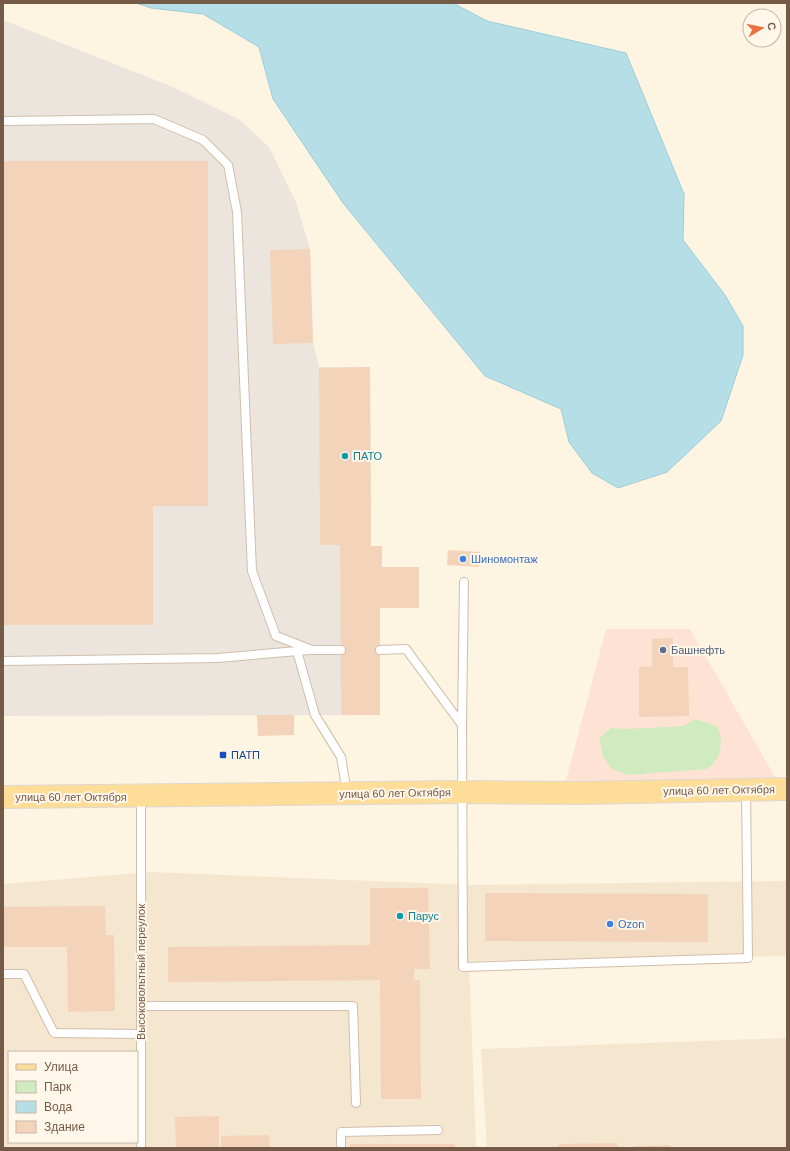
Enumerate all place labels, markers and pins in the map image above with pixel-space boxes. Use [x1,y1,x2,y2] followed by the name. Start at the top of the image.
[353,450,383,462] place label: ПАТО
[340,451,350,461] marker: ПАТО
[471,553,538,565] place label: Шиномонтаж
[458,554,468,564] marker: Шиномонтаж
[671,644,725,656] place label: Башнефть
[658,645,668,655] marker: Башнефть
[231,749,260,761] place label: ПАТП
[218,750,228,760] marker: ПАТП
[408,910,439,922] place label: Парус
[395,911,405,921] marker: Парус
[618,918,644,930] place label: Ozon
[605,919,615,929] marker: Ozon

